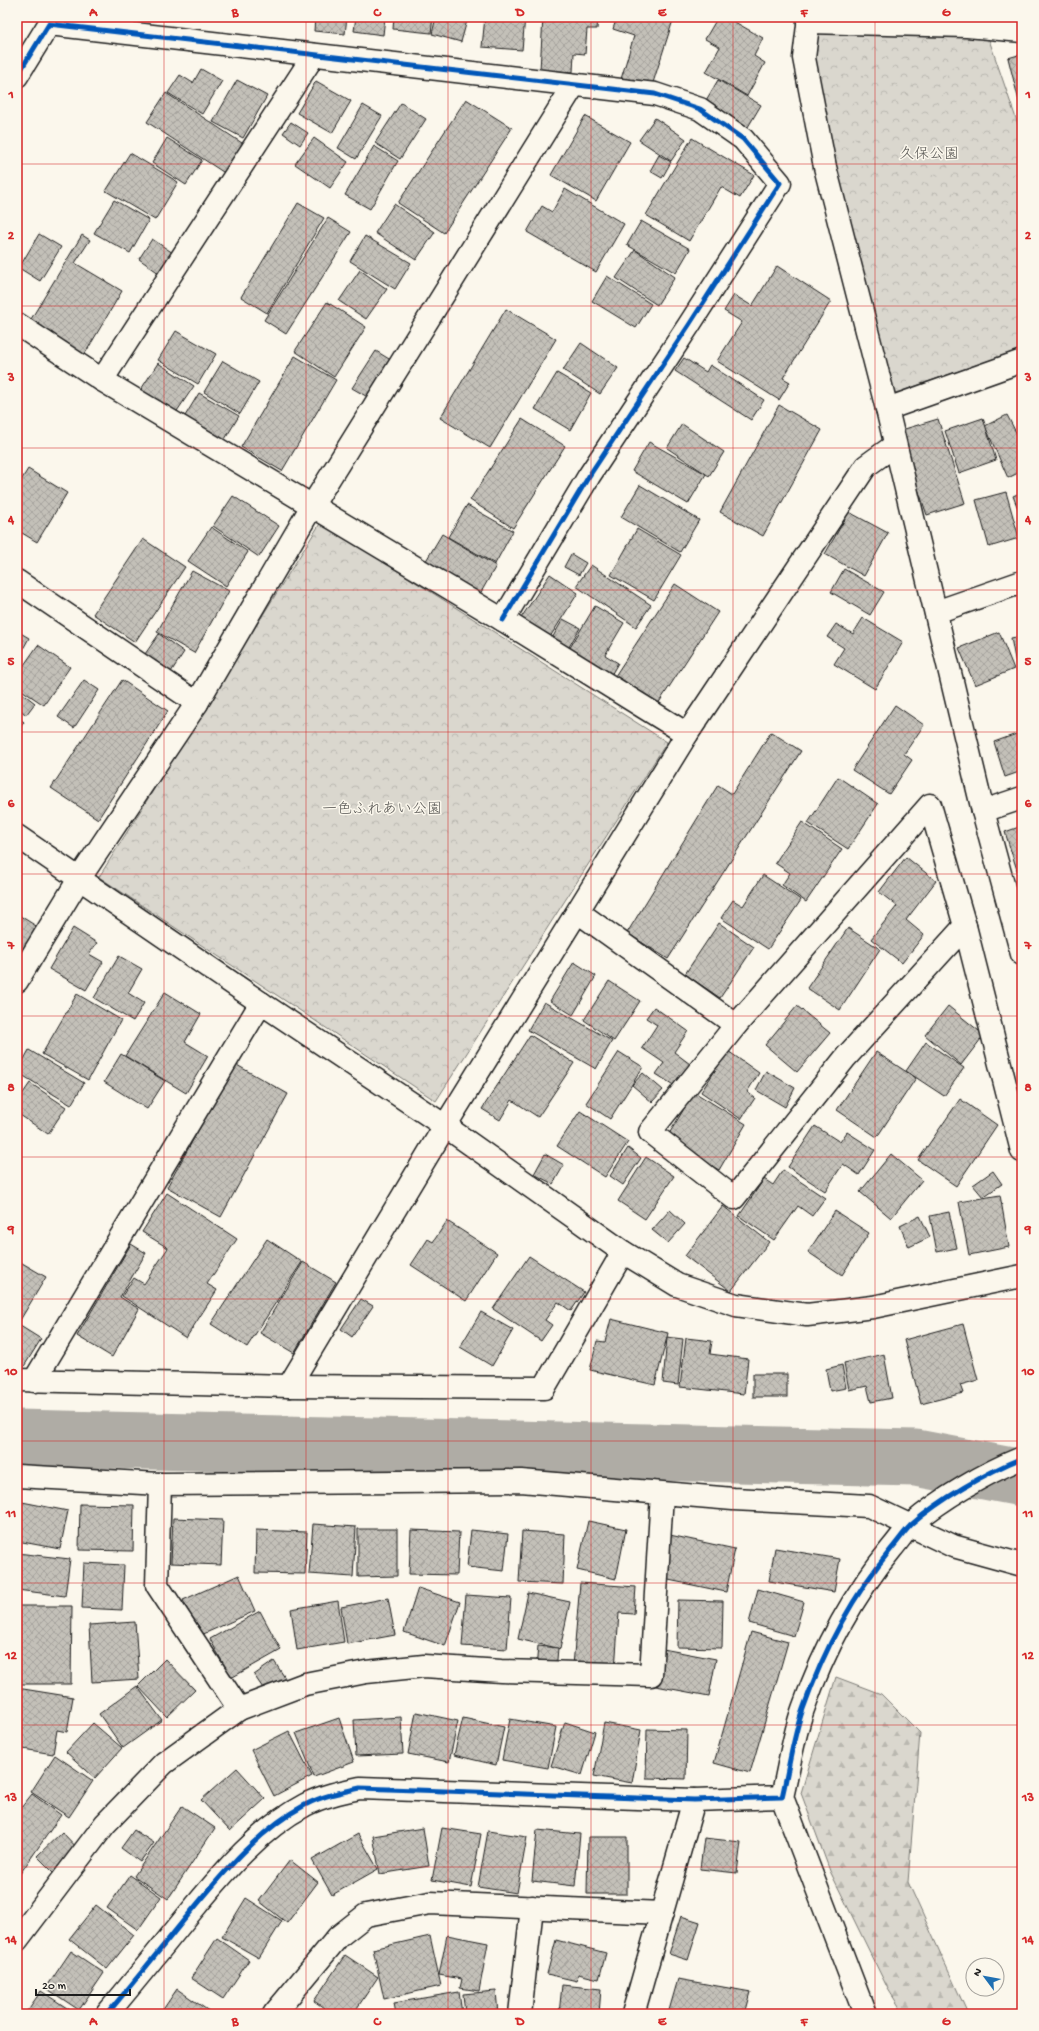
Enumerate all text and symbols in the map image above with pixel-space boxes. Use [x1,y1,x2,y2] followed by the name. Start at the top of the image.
[88,6,98,21] text: A
[231,6,240,21] text: B
[372,6,382,21] text: C
[515,6,525,21] text: D
[658,6,667,21] text: E
[800,6,809,21] text: F
[942,6,951,21] text: G
[7,88,14,103] text: 1
[1024,88,1031,103] text: 1
[899,145,959,164] park label: 久保公園
[8,229,15,244] text: 2
[1025,229,1032,244] text: 2
[7,371,15,386] text: 3
[1024,371,1032,386] text: 3
[7,513,15,528] text: 4
[1024,513,1032,528] text: 4
[8,655,15,670] text: 5
[1025,655,1032,670] text: 5
[8,797,15,812] text: 6
[1025,797,1032,812] text: 6
[322,800,442,819] park label: 一色ふれあい公園
[7,939,16,954] text: 7
[1024,939,1033,954] text: 7
[7,1081,15,1096] text: 8
[1024,1081,1032,1096] text: 8
[7,1223,15,1238] text: 9
[1024,1223,1032,1238] text: 9
[4,1365,18,1380] text: 10
[1021,1365,1035,1380] text: 10
[5,1507,16,1522] text: 11
[1022,1507,1033,1522] text: 11
[4,1649,17,1664] text: 12
[1021,1649,1034,1664] text: 12
[4,1791,17,1806] text: 13
[1021,1791,1034,1806] text: 13
[4,1933,18,1948] text: 14
[1021,1933,1035,1948] text: 14
[965,1957,1005,1997] north arrow
[971,1967,985,1979] text: N
[36,1971,130,1997] scale bar
[42,1980,67,1994] text: 20 m
[88,2015,98,2030] text: A
[231,2015,240,2030] text: B
[372,2015,382,2030] text: C
[515,2015,525,2030] text: D
[658,2015,667,2030] text: E
[800,2015,809,2030] text: F
[942,2015,951,2030] text: G

